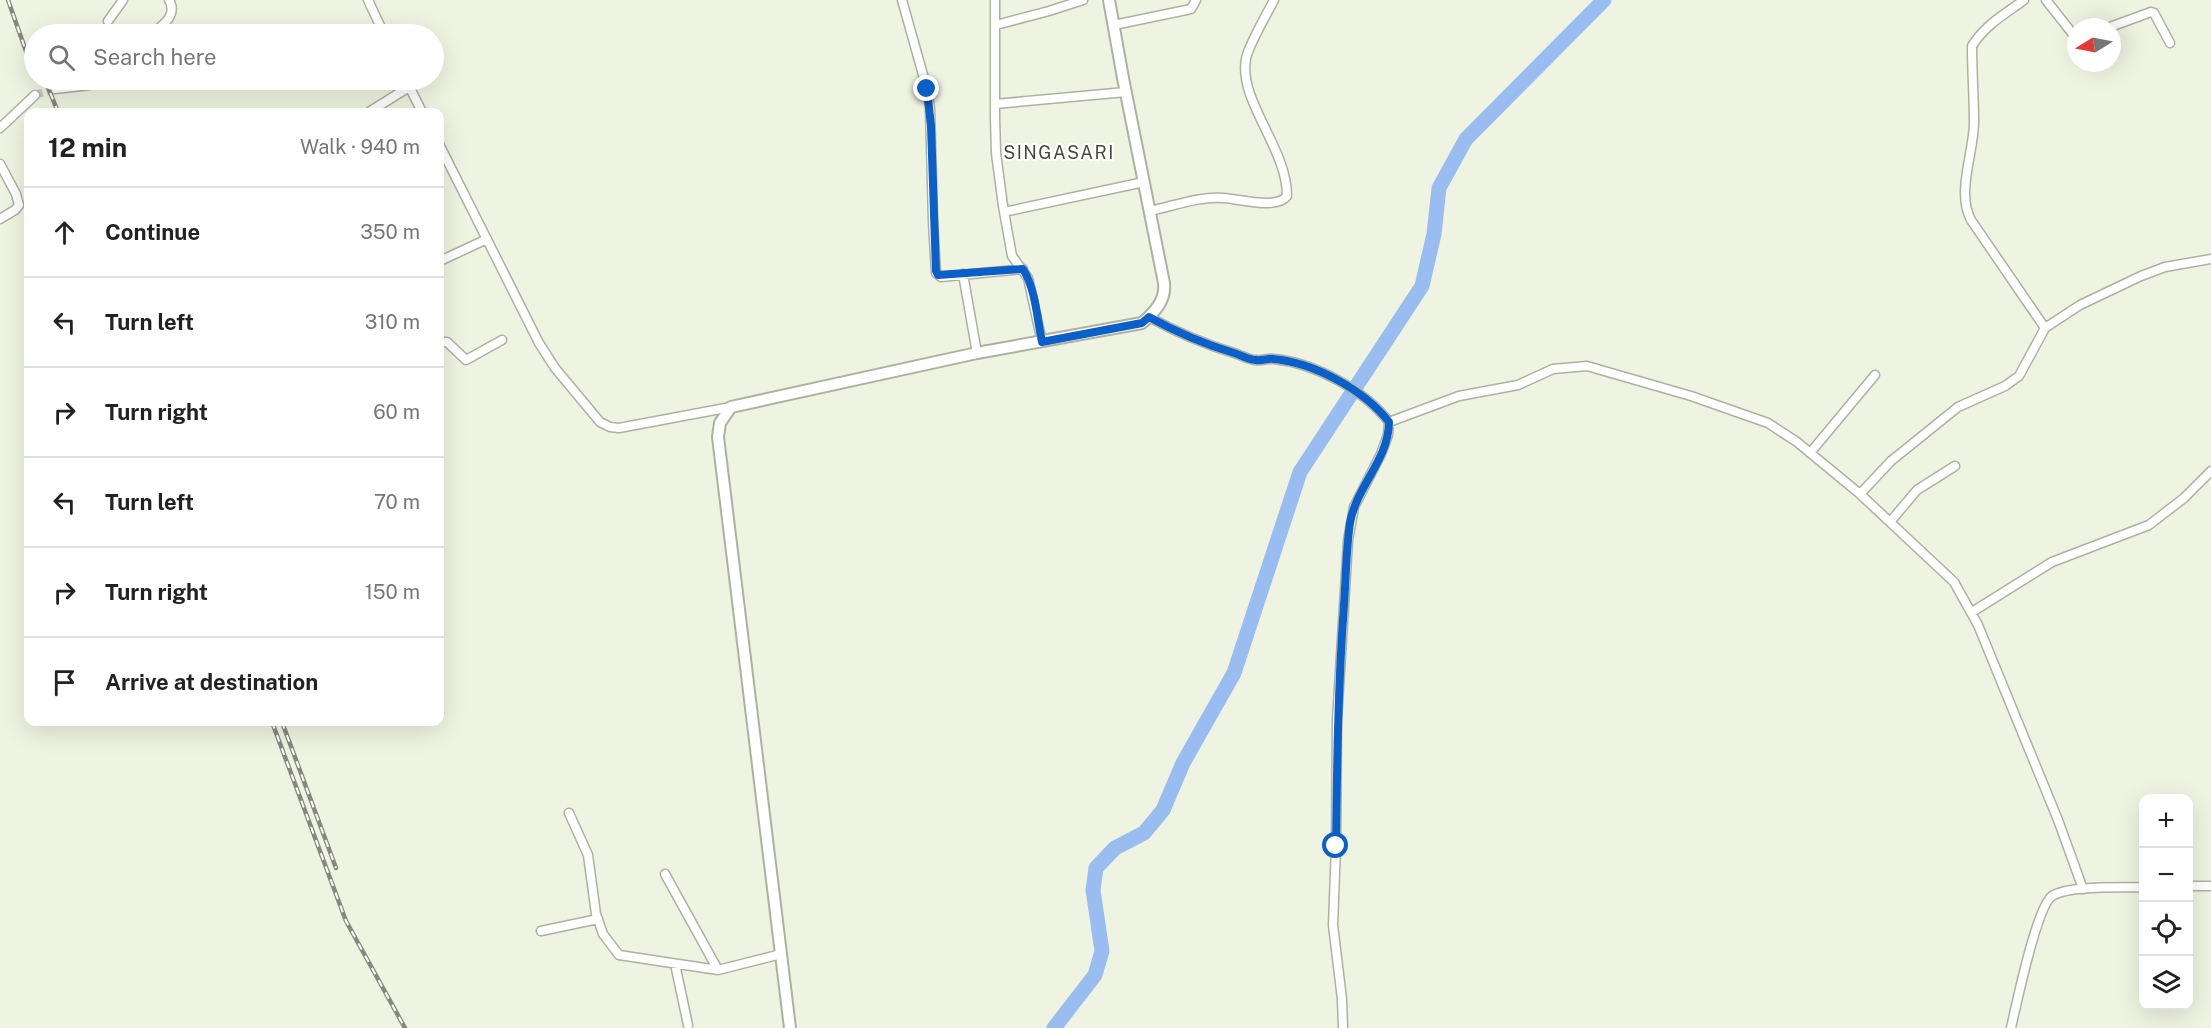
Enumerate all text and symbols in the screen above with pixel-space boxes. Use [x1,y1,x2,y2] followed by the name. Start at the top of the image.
[2067,18,2121,72] north arrow
[24,24,444,90] search box
[45,41,78,74] icon: search
[93,44,217,70] text: Search here
[913,75,939,101] route end
[48,132,127,163] text: 12 min
[300,135,420,159] text: Walk · 940 m
[1003,142,1115,163] district label: SINGASARI
[48,216,81,249] icon: ahead
[105,219,200,245] text: Continue
[360,220,420,244] text: 350 m
[48,306,81,339] icon: left
[105,309,194,335] text: Turn left
[365,310,420,334] text: 310 m
[48,396,81,429] icon: right
[105,399,208,425] text: Turn right
[373,400,420,424] text: 60 m
[48,486,81,519] icon: left
[105,489,194,515] text: Turn left
[374,490,420,514] text: 70 m
[48,576,81,609] icon: right
[105,579,208,605] text: Turn right
[365,580,420,604] text: 150 m
[48,666,81,699] icon: arrive
[105,669,318,695] text: Arrive at destination
[2139,794,2193,1010] map controls
[2139,794,2193,848] button: +
[1322,832,1348,858] route start
[2139,848,2193,902] button: −
[2139,902,2193,956] button: locate
[2139,956,2193,1010] button: layers

